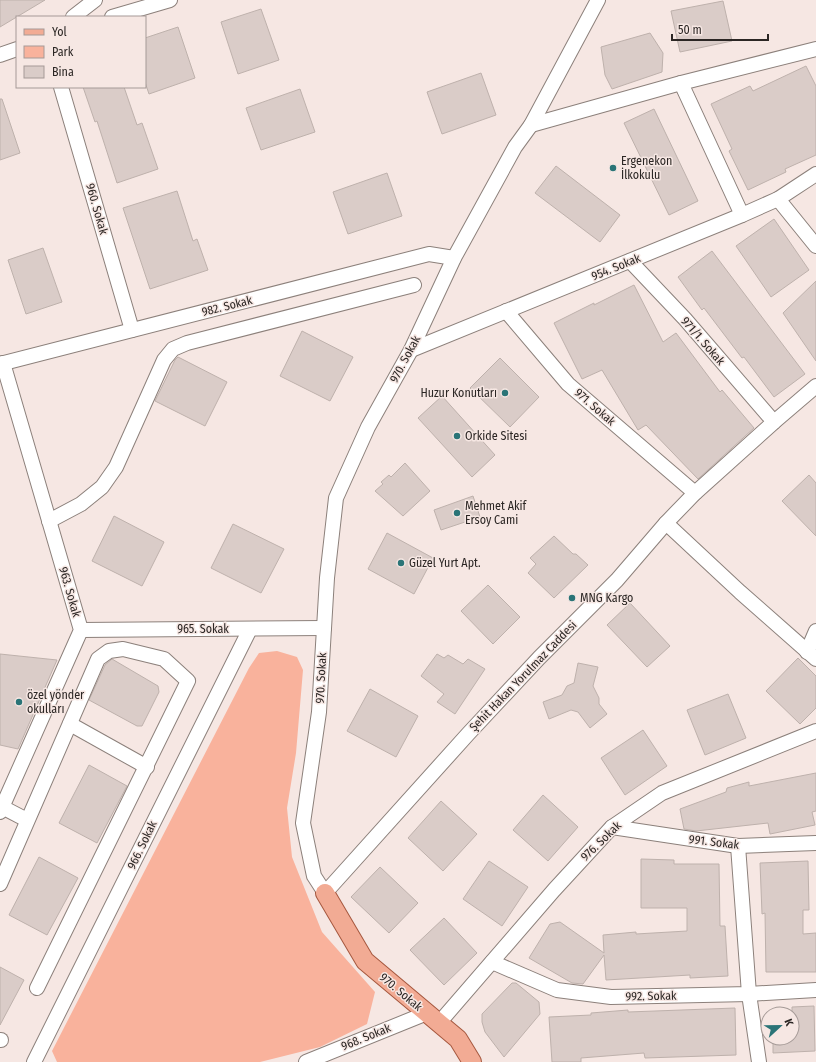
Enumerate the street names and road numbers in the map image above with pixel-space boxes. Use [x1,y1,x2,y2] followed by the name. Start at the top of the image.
[83,182,111,237] street label: 960. Sokak
[589,251,643,283] street label: 954. Sokak
[200,293,254,319] street label: 982. Sokak
[678,314,728,368] street label: 971/1. Sokak
[387,333,423,385] street label: 970. Sokak
[572,385,619,429] street label: 971. Sokak
[56,565,84,619] street label: 963. Sokak
[466,618,580,734] street label: Şehit Hakan Yorulmaz Caddesi
[177,622,229,636] street label: 965. Sokak
[313,652,329,704] street label: 970. Sokak
[124,818,160,872] street label: 966. Sokak
[578,818,624,864] street label: 976. Sokak
[688,832,740,852] street label: 991. Sokak
[377,970,425,1014] street label: 970. Sokak
[625,989,677,1003] street label: 992. Sokak
[339,1021,393,1053] street label: 968. Sokak

